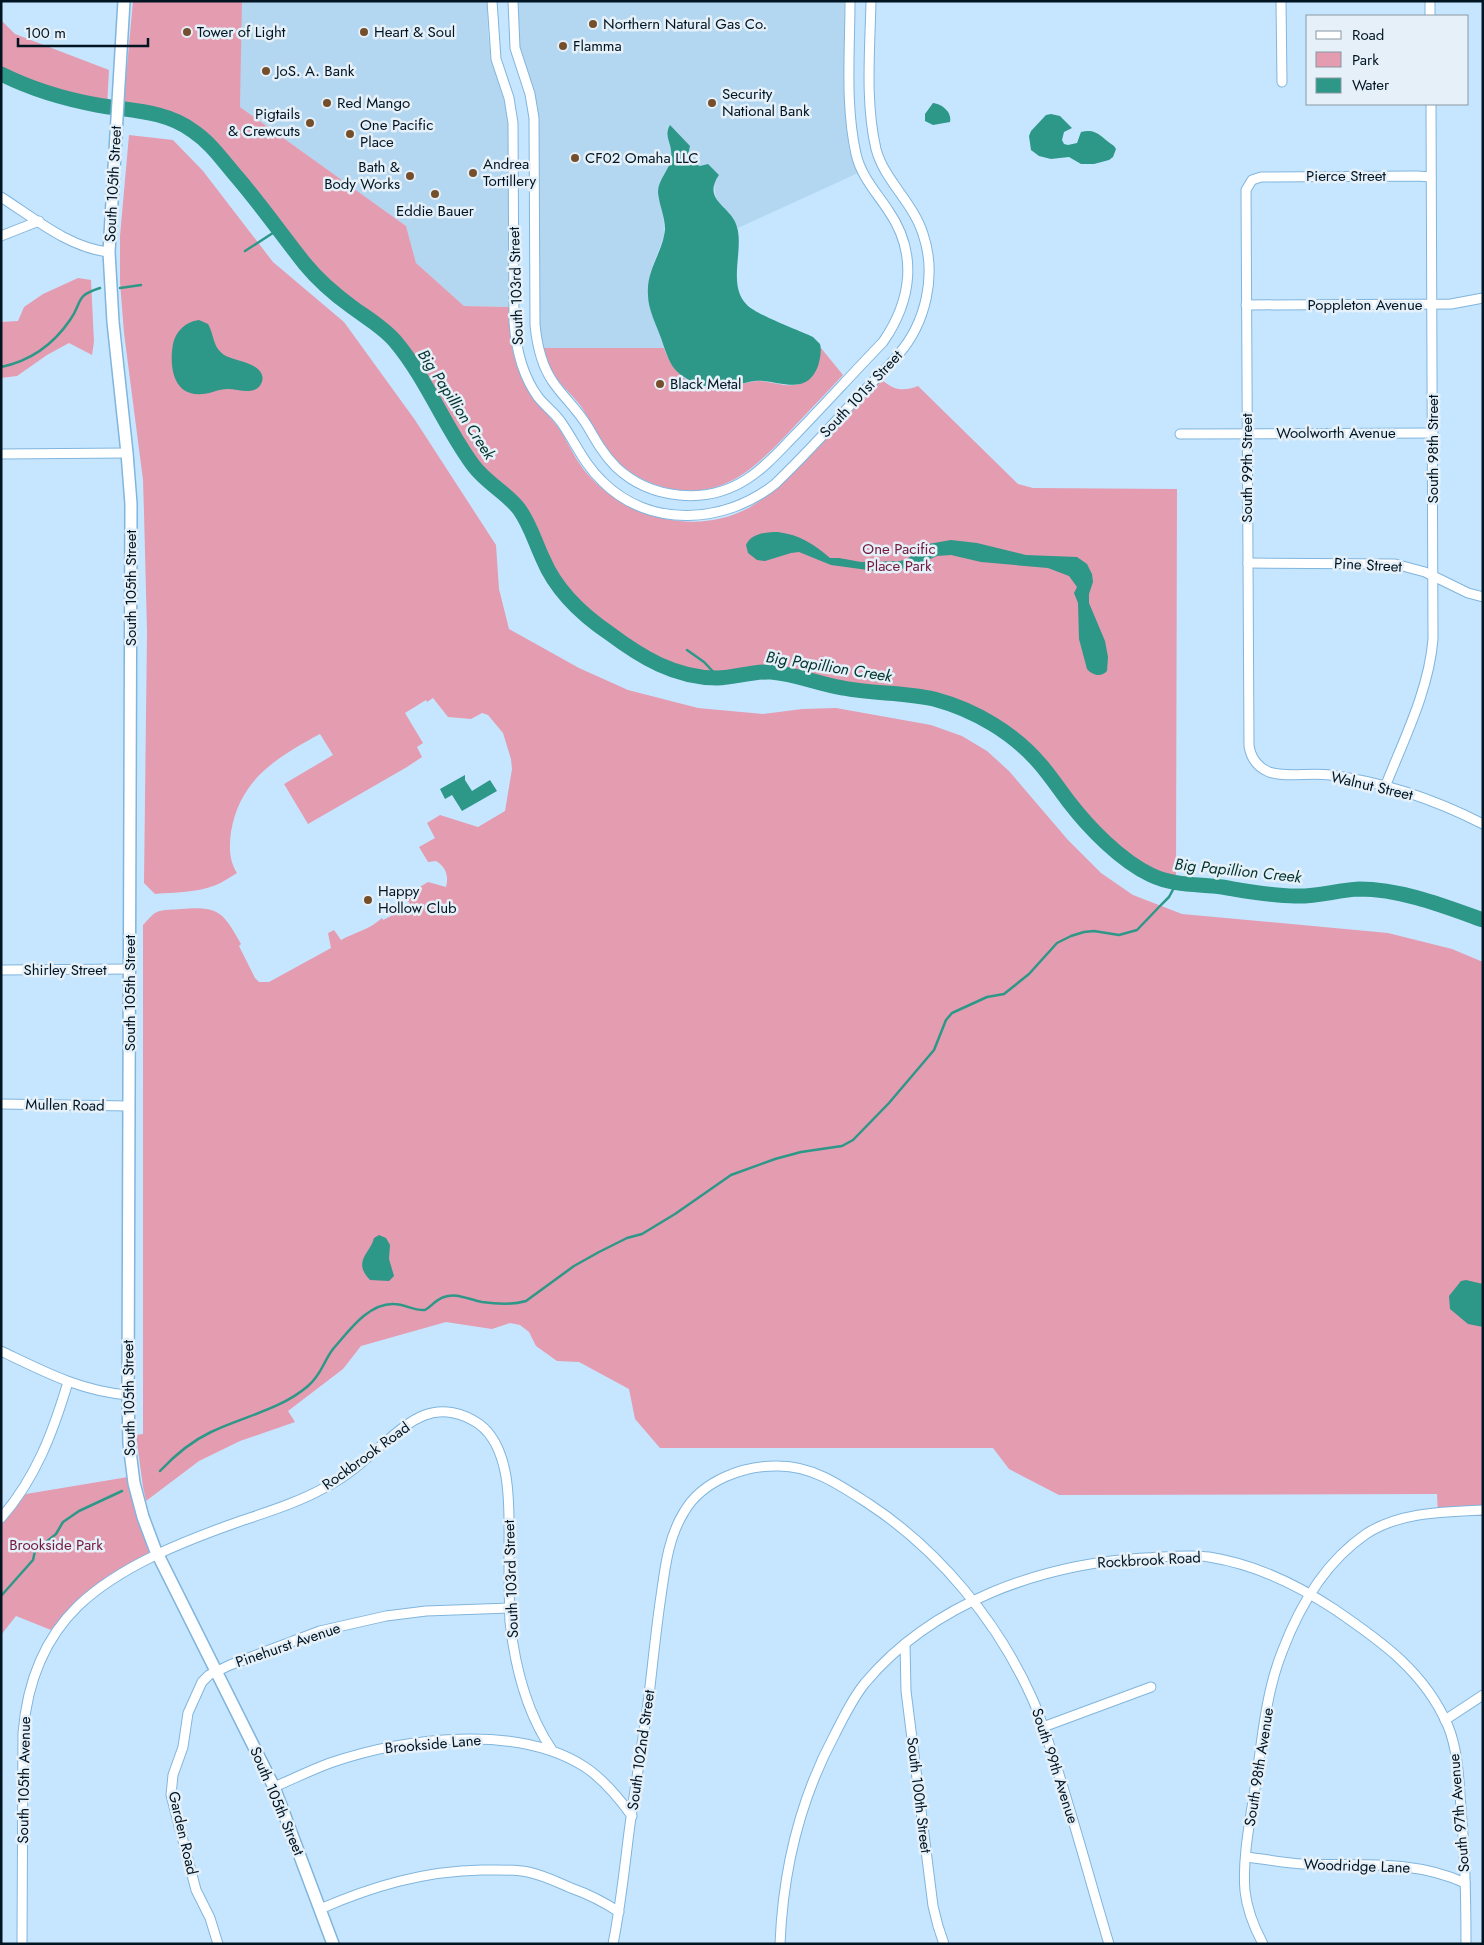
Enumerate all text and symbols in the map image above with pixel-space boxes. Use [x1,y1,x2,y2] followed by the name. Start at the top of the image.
[603,13,767,35] place label: Northern Natural Gas Co.
[18,15,148,47] scale bar
[1306,15,1469,105] legend
[587,18,599,30] marker: Northern Natural Gas Co.
[197,21,286,43] place label: Tower of Light
[374,21,455,43] place label: Heart & Soul
[25,22,66,44] text: 100 m
[1352,24,1384,46] text: Road
[181,26,193,38] marker: Tower of Light
[358,26,370,38] marker: Heart & Soul
[573,35,622,57] place label: Flamma
[557,40,569,52] marker: Flamma
[1352,49,1379,71] text: Park
[274,60,355,82] place label: JoS. A. Bank
[260,65,272,77] marker: JoS. A. Bank
[1352,74,1390,96] text: Water
[722,83,810,122] place label: Security National Bank
[337,92,410,114] place label: Red Mango
[321,97,333,109] marker: Red Mango
[706,97,718,109] marker: Security National Bank
[228,103,300,142] place label: Pigtails & Crewcuts
[360,114,433,153] place label: One Pacific Place
[304,117,316,129] marker: Pigtails & Crewcuts
[99,125,127,243] street label: South 105th Street
[344,128,356,140] marker: One Pacific Place
[585,147,699,169] place label: CF02 Omaha LLC
[569,152,581,164] marker: CF02 Omaha LLC
[483,153,537,192] place label: Andrea Tortillery
[324,156,400,195] place label: Bath & Body Works
[1306,165,1386,187] street label: Pierce Street
[467,167,479,179] marker: Andrea Tortillery
[404,170,416,182] marker: Bath & Body Works
[429,188,441,200] marker: Eddie Bauer
[396,200,475,222] place label: Eddie Bauer
[503,226,529,345] street label: South 103rd Street
[1307,294,1423,316] street label: Poppleton Avenue
[412,345,502,465] water label: Big Papillion Creek
[815,345,908,443] street label: South 101st Street
[670,373,741,395] place label: Black Metal
[654,378,666,390] marker: Black Metal
[1422,394,1444,503] street label: South 98th Street
[1236,413,1258,523] street label: South 99th Street
[1276,422,1396,444] street label: Woolworth Avenue
[120,529,142,646] street label: South 105th Street
[862,538,936,577] park label: One Pacific Place Park
[1333,552,1403,578] street label: Pine Street
[764,645,895,688] water label: Big Papillion Creek
[1329,766,1416,806] street label: Walnut Street
[1173,852,1304,889] water label: Big Papillion Creek
[378,880,457,919] place label: Happy Hollow Club
[362,894,374,906] marker: Happy Hollow Club
[119,934,141,1051] street label: South 105th Street
[24,959,107,981] street label: Shirley Street
[25,1093,105,1117] street label: Mullen Road
[117,1339,141,1456] street label: South 105th Street
[318,1417,414,1495] street label: Rockbrook Road
[498,1519,524,1638] street label: South 103rd Street
[9,1534,103,1556] park label: Brookside Park
[1097,1546,1201,1574] street label: Rockbrook Road
[233,1617,344,1673] street label: Pinehurst Avenue
[622,1688,660,1812] street label: South 102nd Street
[1026,1705,1084,1827] street label: South 99th Avenue
[1239,1706,1279,1828] street label: South 98th Avenue
[12,1716,36,1844] street label: South 105th Avenue
[384,1729,482,1759] street label: Brookside Lane
[901,1736,937,1855] street label: South 100th Street
[244,1743,310,1859] street label: South 105th Street
[1443,1752,1475,1873] street label: South 97th Avenue
[163,1789,203,1877] street label: Garden Road
[1303,1853,1411,1879] street label: Woodridge Lane

